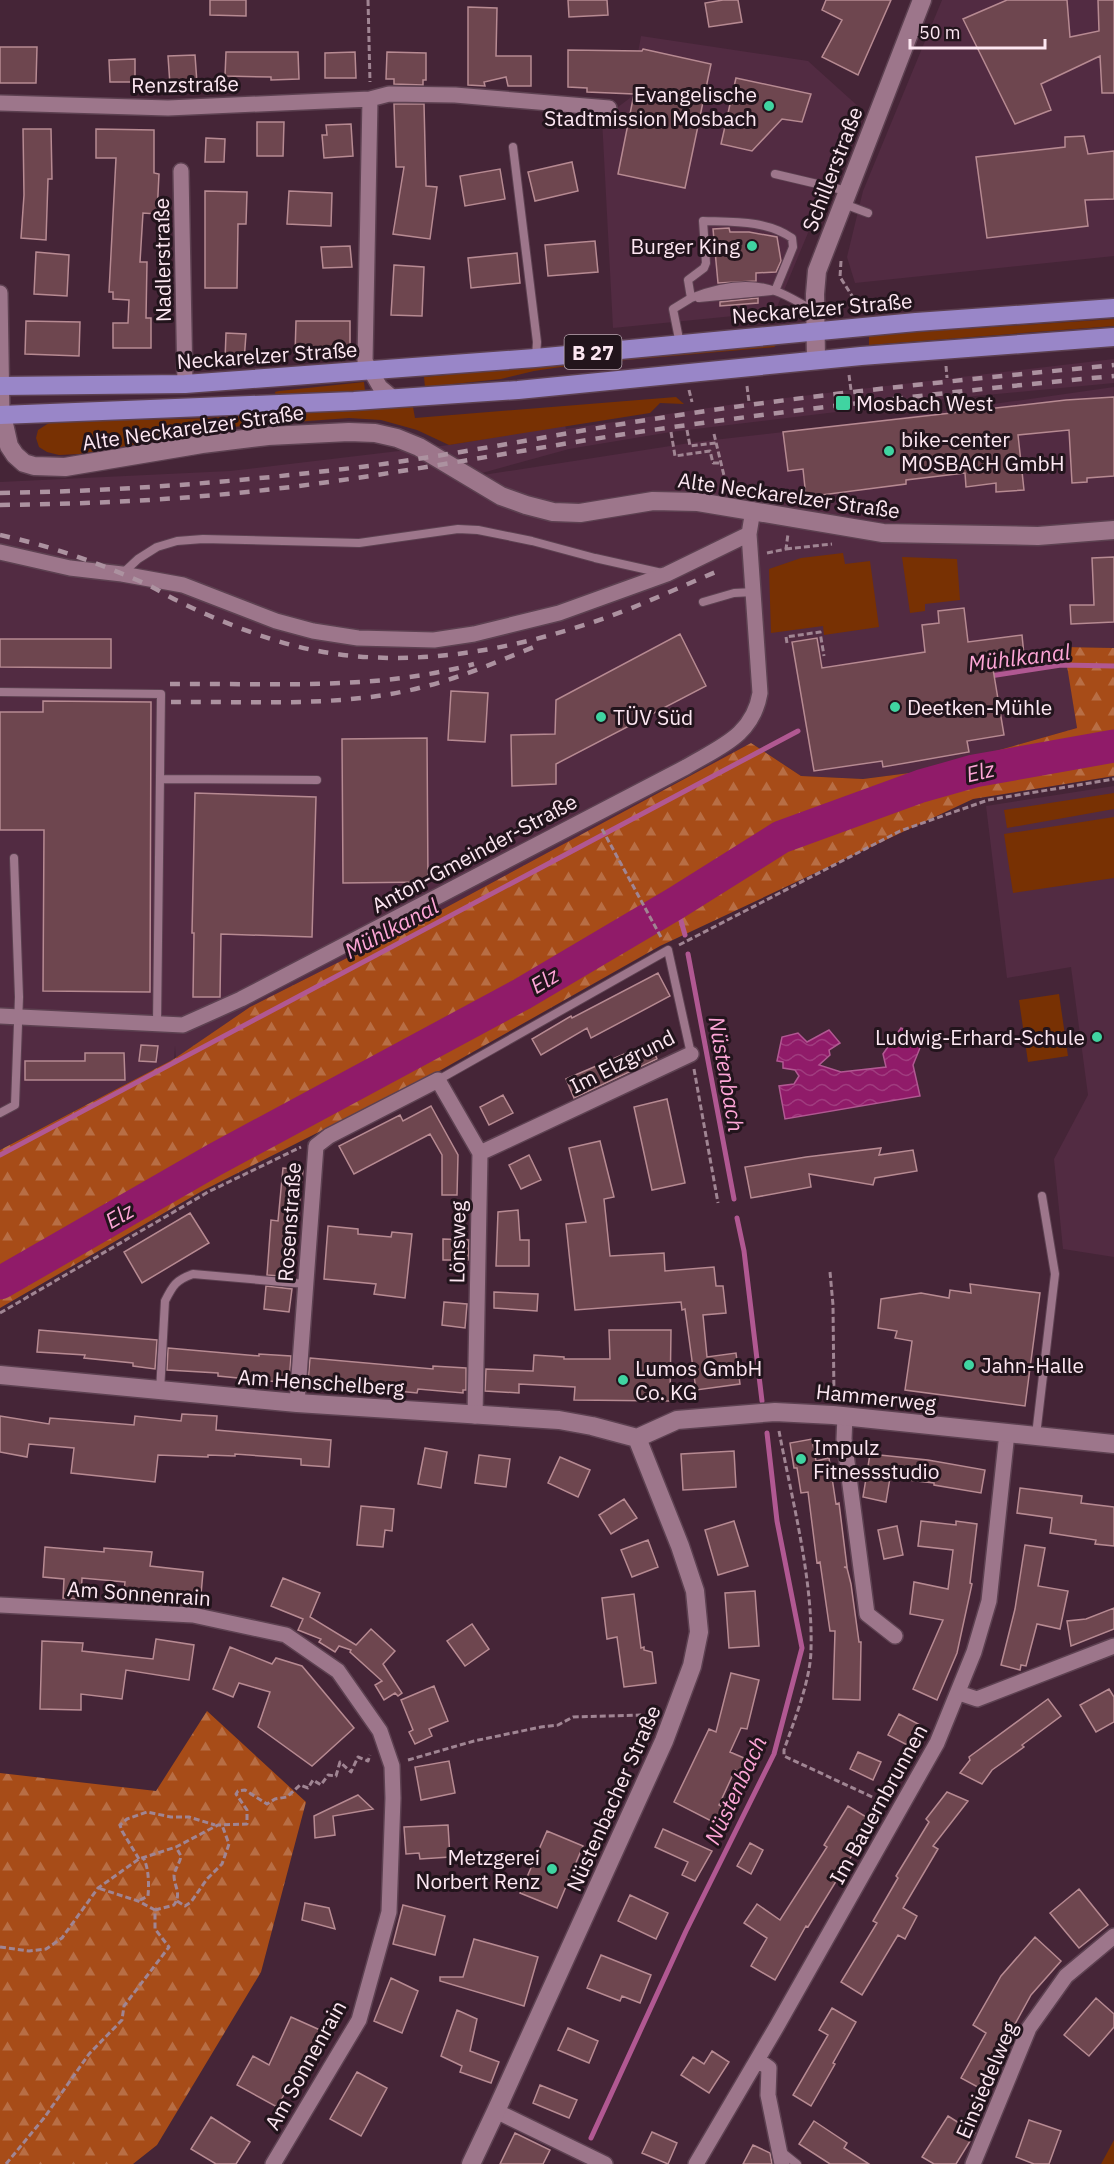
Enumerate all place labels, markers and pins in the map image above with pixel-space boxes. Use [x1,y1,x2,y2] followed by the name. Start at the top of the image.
[544,80,757,132] place label: Evangelische Stadtmission Mosbach
[762,99,776,113] marker: Evangelische Stadtmission Mosbach
[630,232,740,260] place label: Burger King
[745,239,759,253] marker: Burger King
[856,389,993,417] place label: Mosbach West
[834,394,852,412] marker: Mosbach West
[901,425,1065,477] place label: bike-center MOSBACH GmbH
[882,444,896,458] marker: bike-center MOSBACH GmbH
[907,693,1052,721] place label: Deetken-Mühle
[888,700,902,714] marker: Deetken-Mühle
[613,703,693,731] place label: TÜV Süd
[594,710,608,724] marker: TÜV Süd
[875,1023,1085,1051] place label: Ludwig-Erhard-Schule
[1090,1030,1104,1044] marker: Ludwig-Erhard-Schule
[981,1351,1084,1379] place label: Jahn-Halle
[635,1354,762,1406] place label: Lumos GmbH Co. KG
[962,1358,976,1372] marker: Jahn-Halle
[616,1373,630,1387] marker: Lumos GmbH Co. KG
[813,1433,940,1485] place label: Impulz Fitnessstudio
[794,1452,808,1466] marker: Impulz Fitnessstudio
[416,1843,540,1895] place label: Metzgerei Norbert Renz
[545,1862,559,1876] marker: Metzgerei Norbert Renz

